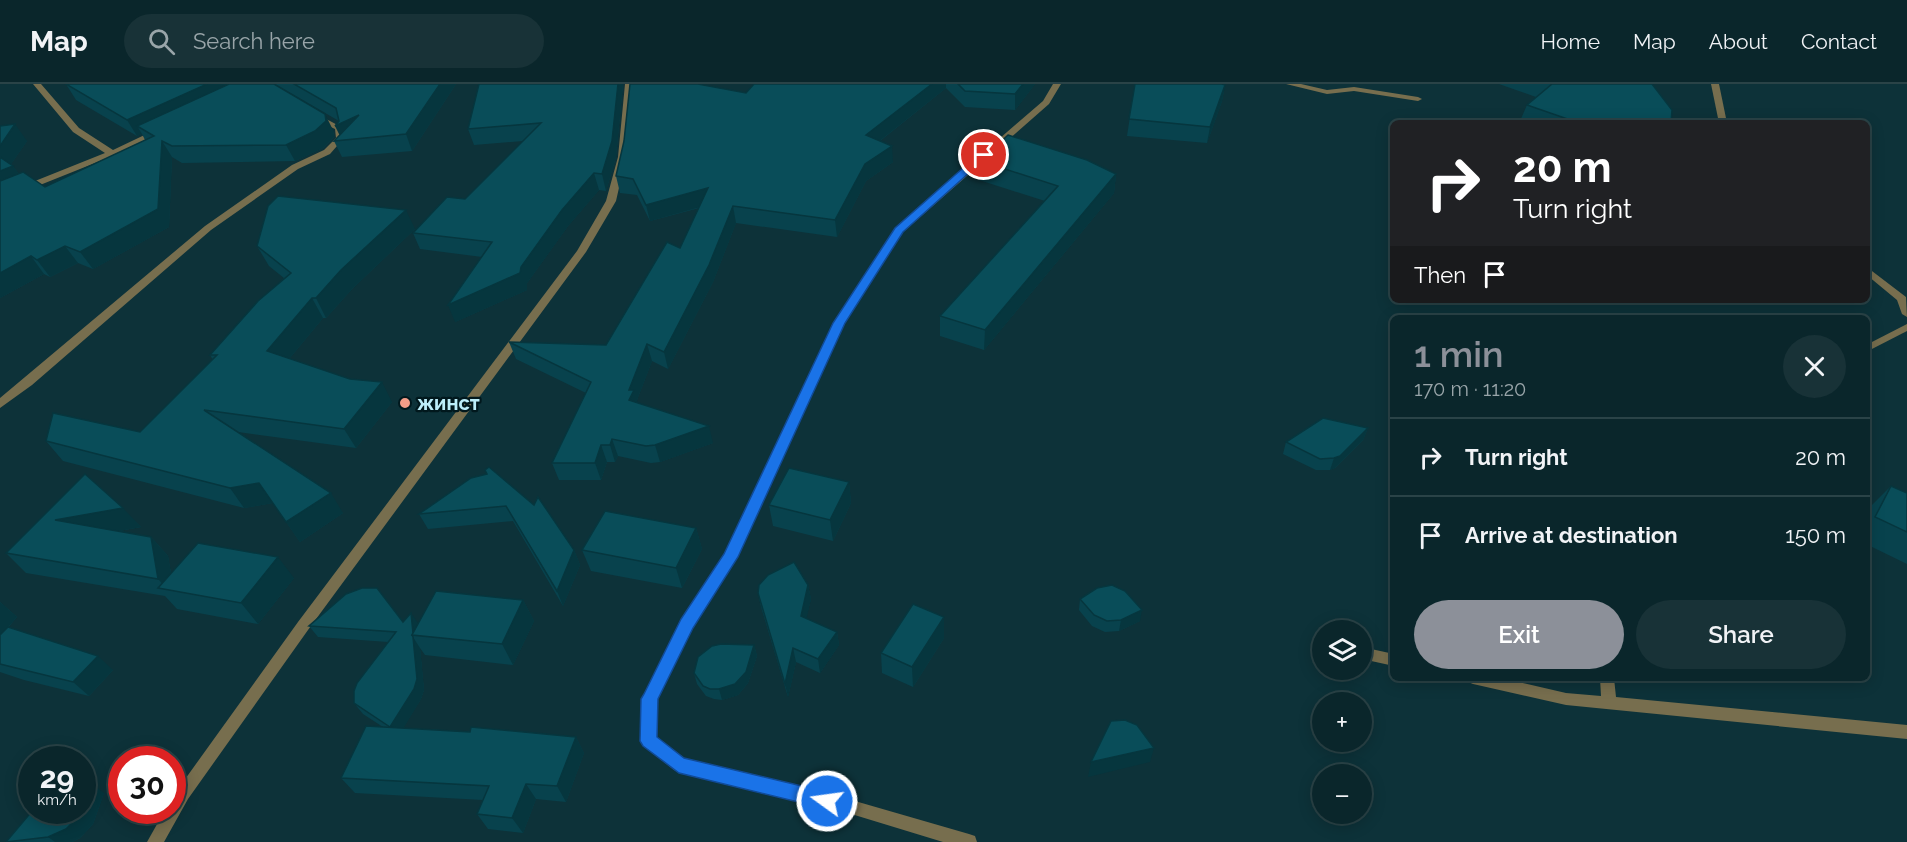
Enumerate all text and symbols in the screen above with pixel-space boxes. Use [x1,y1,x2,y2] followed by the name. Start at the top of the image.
[124,14,544,68] search box
[30,25,88,58] text: Map
[145,25,178,58] icon: search
[193,28,315,54] text: Search here
[1541,29,1600,54] text: Home
[1633,29,1676,54] text: Map
[1709,29,1768,54] text: About
[1801,29,1877,54] text: Contact
[958,129,1009,180] pin
[967,138,1000,171] icon: arrive
[1513,143,1612,192] text: 20 m
[1414,144,1492,222] icon: right
[1513,193,1632,224] text: Turn right
[1478,258,1511,291] icon: arrive
[1414,262,1466,288] text: Then
[1414,333,1503,375] text: 1 min
[1783,335,1846,398] button: close
[1414,377,1526,401] text: 170 m · 11:20
[417,391,480,415] place label: жинст
[398,396,412,410] marker: жинст
[1414,441,1447,474] icon: right
[1465,444,1568,470] text: Turn right
[1795,444,1846,470] text: 20 m
[1414,519,1447,552] icon: arrive
[1465,522,1678,548] text: Arrive at destination
[1785,522,1846,548] text: 150 m
[1414,600,1624,669] button: Exit
[1636,600,1846,669] button: Share
[1312,620,1372,824] map controls
[1312,620,1372,680] button: layers
[1312,692,1372,752] button: +
[108,746,186,824] speed limit sign: 30
[40,760,74,795] text: 29
[1312,764,1372,824] button: −
[795,769,859,833] position arrow
[37,791,77,809] text: km/h

